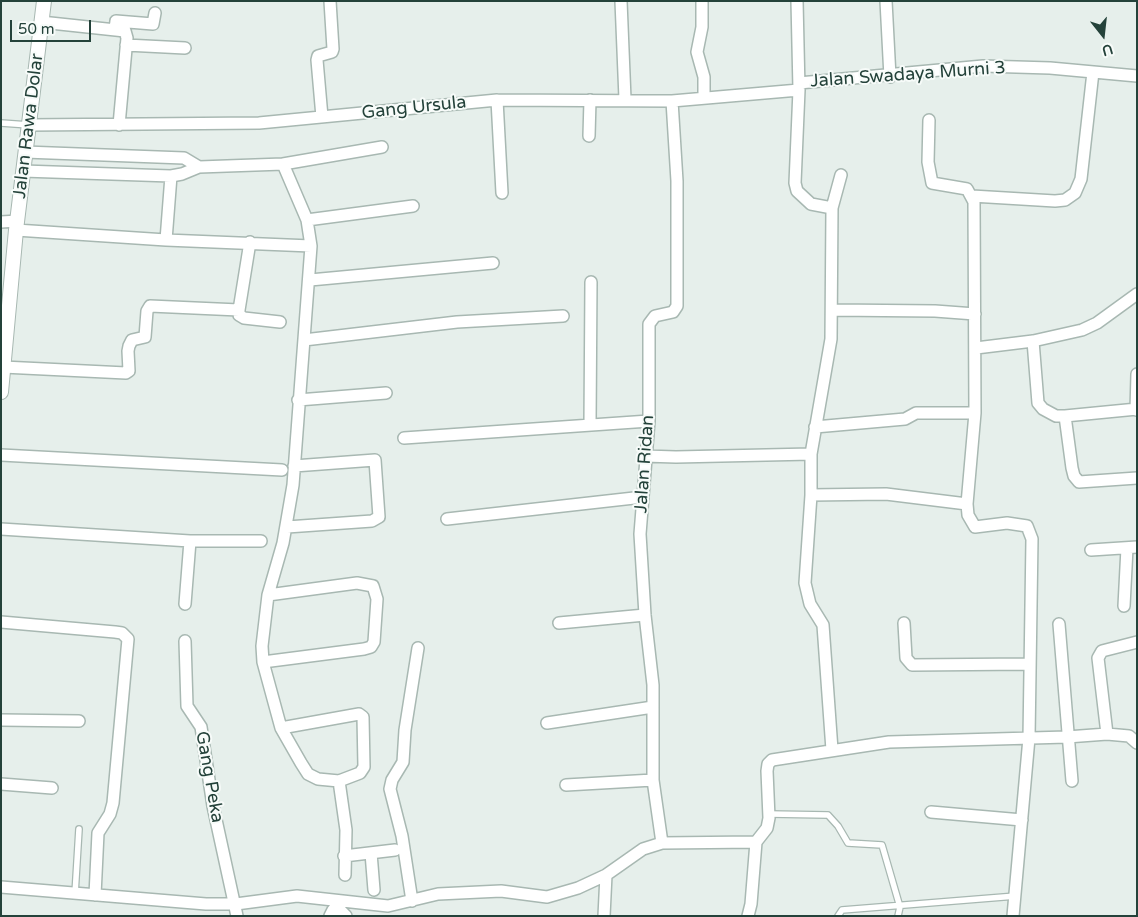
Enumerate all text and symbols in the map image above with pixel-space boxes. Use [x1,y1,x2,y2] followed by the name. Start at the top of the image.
[12,10,94,42] scale bar
[1078,10,1128,60] north arrow
[18,20,55,38] text: 50 m
[1100,40,1115,60] text: U
[9,52,49,200] street label: Jalan Rawa Dolar
[810,57,1006,93] street label: Jalan Swadaya Murni 3
[361,92,467,124] street label: Gang Ursula
[631,414,659,514] street label: Jalan Ridan
[190,730,228,824] street label: Gang Peka

